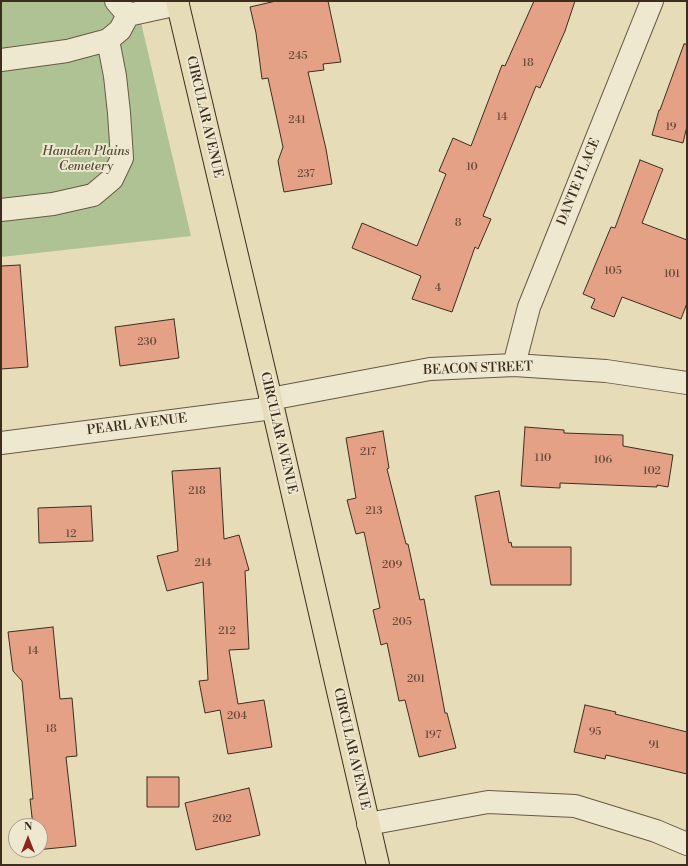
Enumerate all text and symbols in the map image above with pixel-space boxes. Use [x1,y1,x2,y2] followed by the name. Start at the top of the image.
[289,49,307,63] house number: 245
[182,54,226,180] street label: CIRCULAR AVENUE
[522,56,534,70] house number: 18
[497,110,507,124] house number: 14
[288,113,306,127] house number: 241
[665,120,677,134] house number: 19
[554,136,604,228] street label: DANTE PLACE
[42,144,130,175] park label: Hamden Plains Cemetery
[466,160,478,174] house number: 10
[297,167,315,181] house number: 237
[455,216,461,230] house number: 8
[604,264,622,278] house number: 105
[664,267,680,281] house number: 101
[435,281,441,295] house number: 4
[137,335,157,349] house number: 230
[423,359,533,379] street label: BEACON STREET
[256,370,300,496] street label: CIRCULAR AVENUE
[86,411,188,439] street label: PEARL AVENUE
[360,445,376,459] house number: 217
[535,451,551,465] house number: 110
[594,453,612,467] house number: 106
[643,464,661,478] house number: 102
[188,484,206,498] house number: 218
[365,504,383,518] house number: 213
[65,527,77,541] house number: 12
[194,556,212,570] house number: 214
[382,558,402,572] house number: 209
[392,615,412,629] house number: 205
[218,624,236,638] house number: 212
[28,644,38,658] house number: 14
[407,672,425,686] house number: 201
[329,686,373,812] street label: CIRCULAR AVENUE
[227,709,247,723] house number: 204
[45,722,57,736] house number: 18
[589,725,601,739] house number: 95
[425,728,441,742] house number: 197
[648,738,660,752] house number: 91
[212,812,232,826] house number: 202
[8,818,48,858] north arrow
[24,820,32,834] text: N

